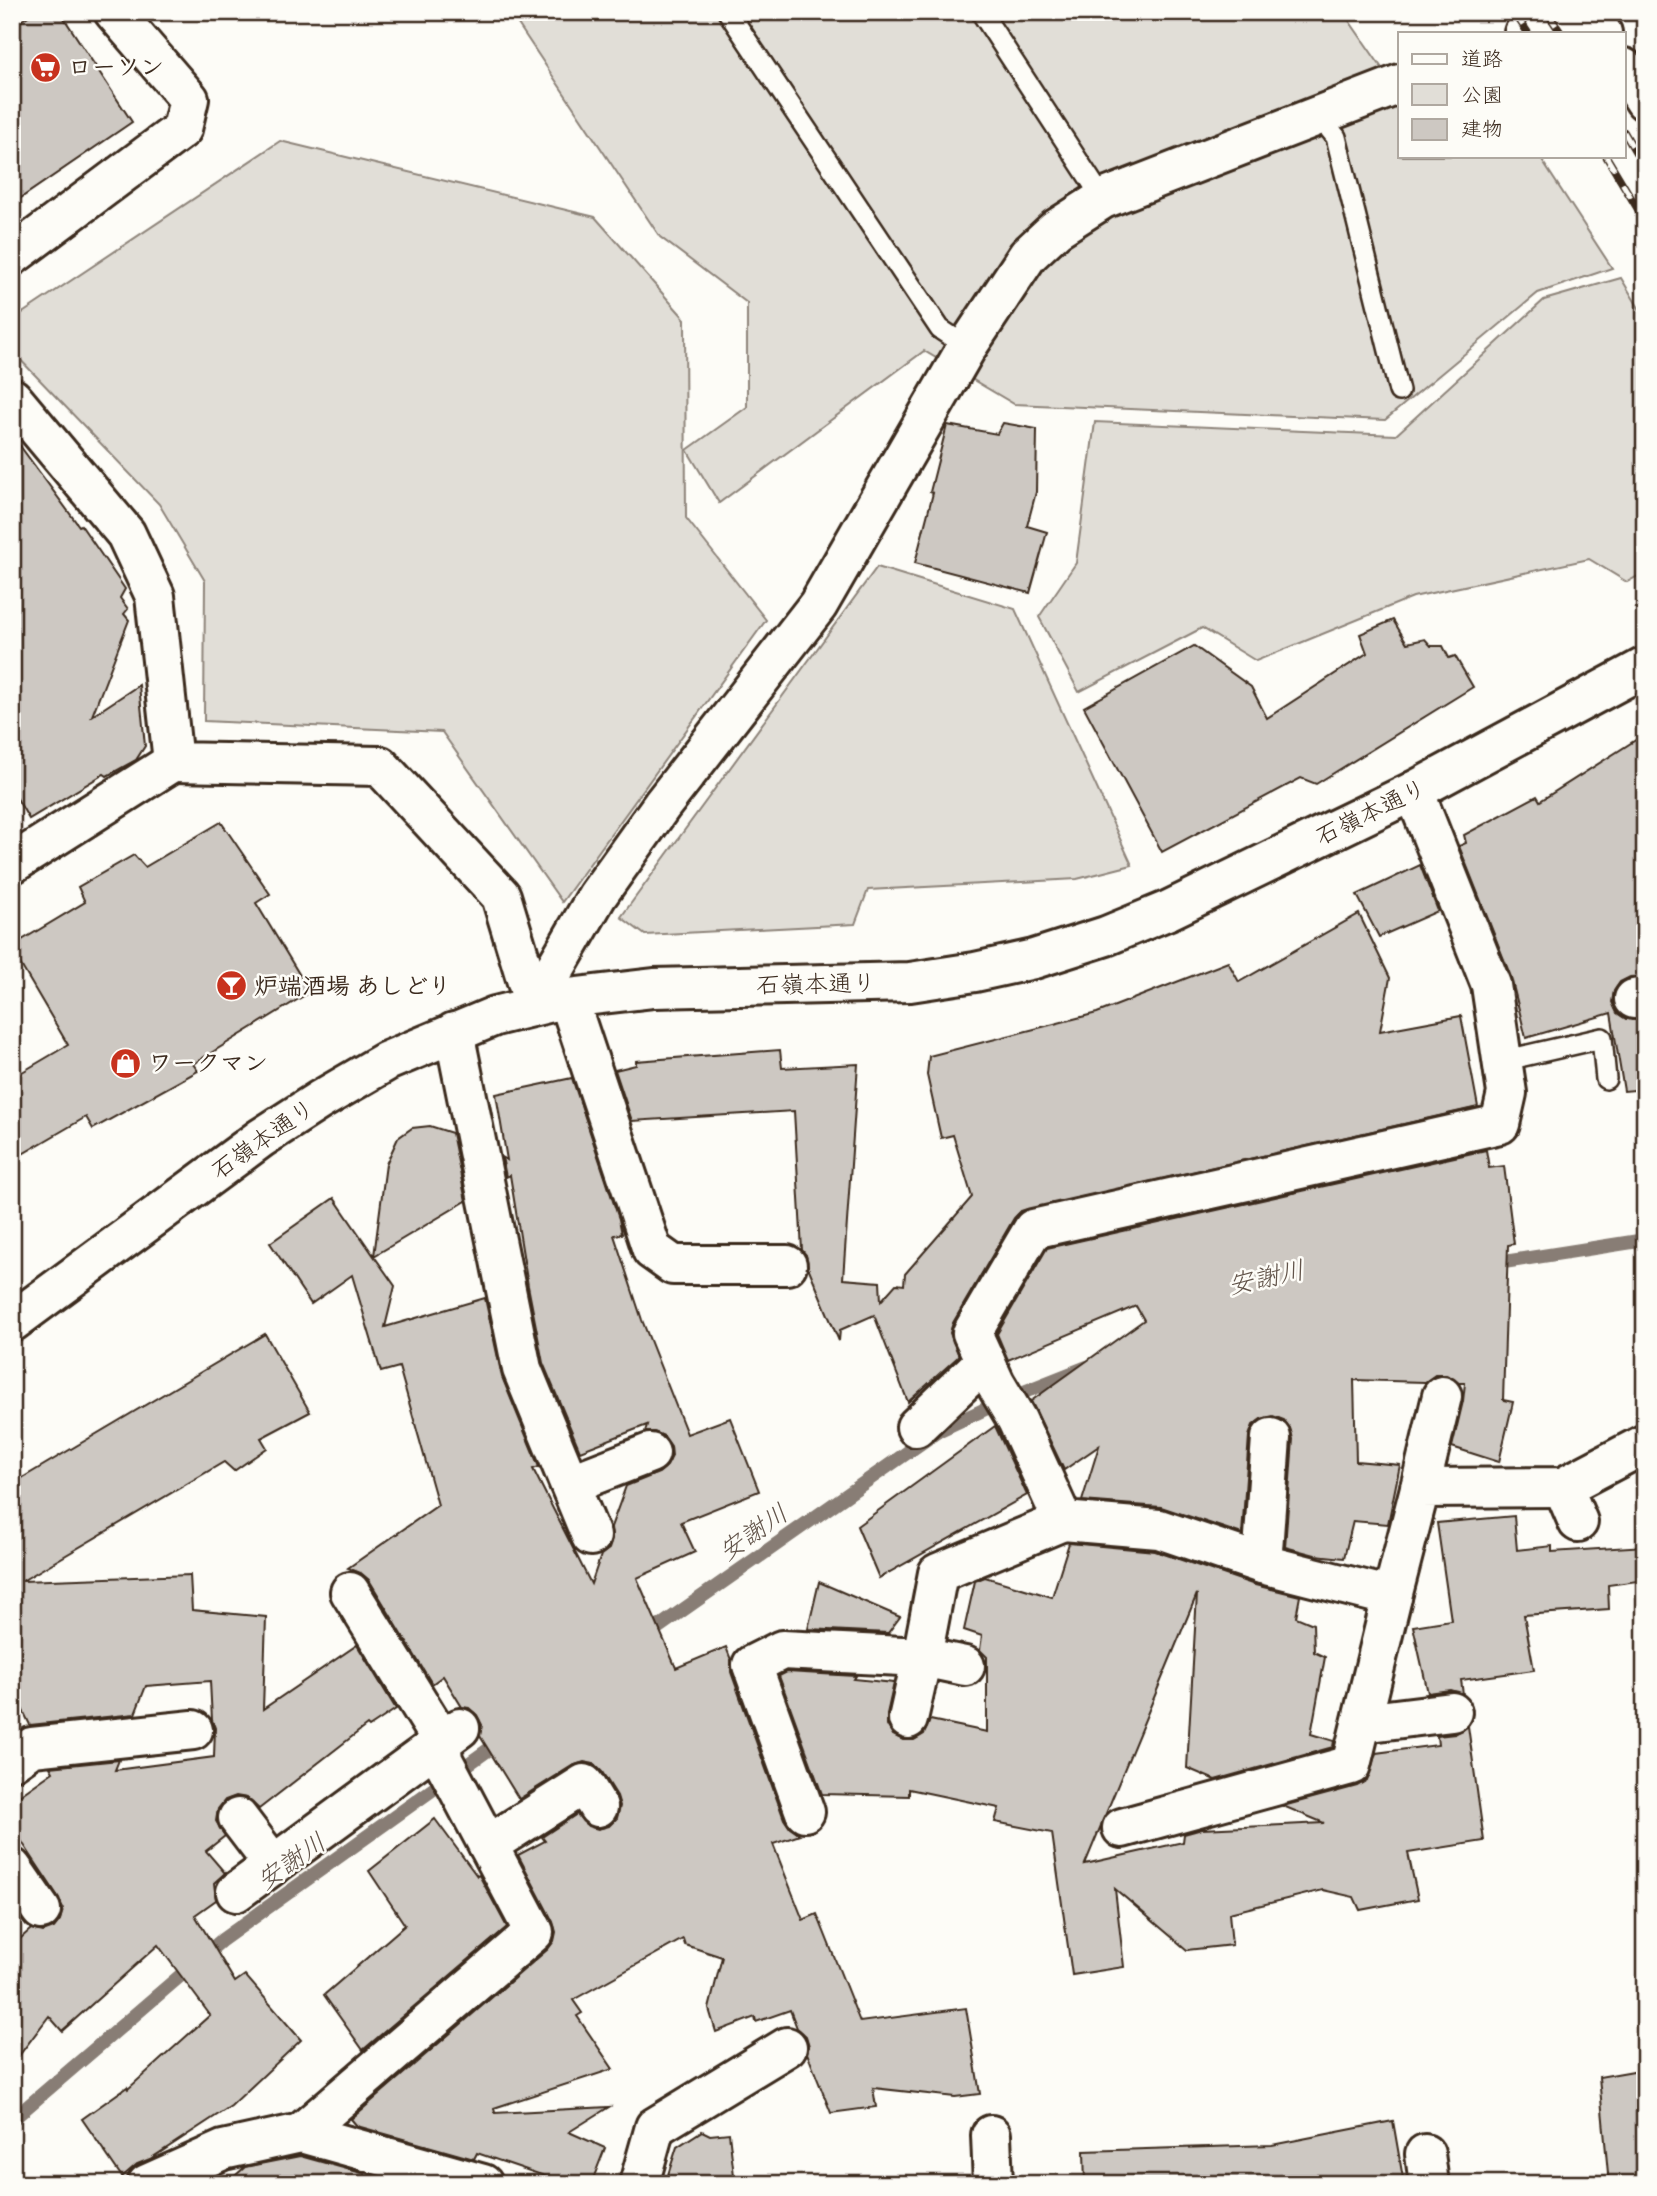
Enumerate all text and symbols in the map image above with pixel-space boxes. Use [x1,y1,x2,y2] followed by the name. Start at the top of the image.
[1398,32,1626,158] legend
[1461,49,1503,75] text: 道路
[28,50,62,84] supermarket icon: ローソン
[68,56,164,85] place label: ローソン
[1461,86,1503,111] text: 公園
[1461,119,1503,145] text: 建物
[1312,775,1433,854] street label: 石嶺本通り
[214,969,248,1003] bar icon: 炉端酒場 あしどり
[756,971,876,1003] street label: 石嶺本通り
[254,975,452,1004] place label: 炉端酒場 あしどり
[108,1046,142,1080] shop icon: ワークマン
[148,1052,268,1081] place label: ワークマン
[207,1095,322,1188] street label: 石嶺本通り
[1225,1257,1308,1305] water label: 安謝川
[714,1500,796,1571] water label: 安謝川
[252,1829,334,1900] water label: 安謝川

